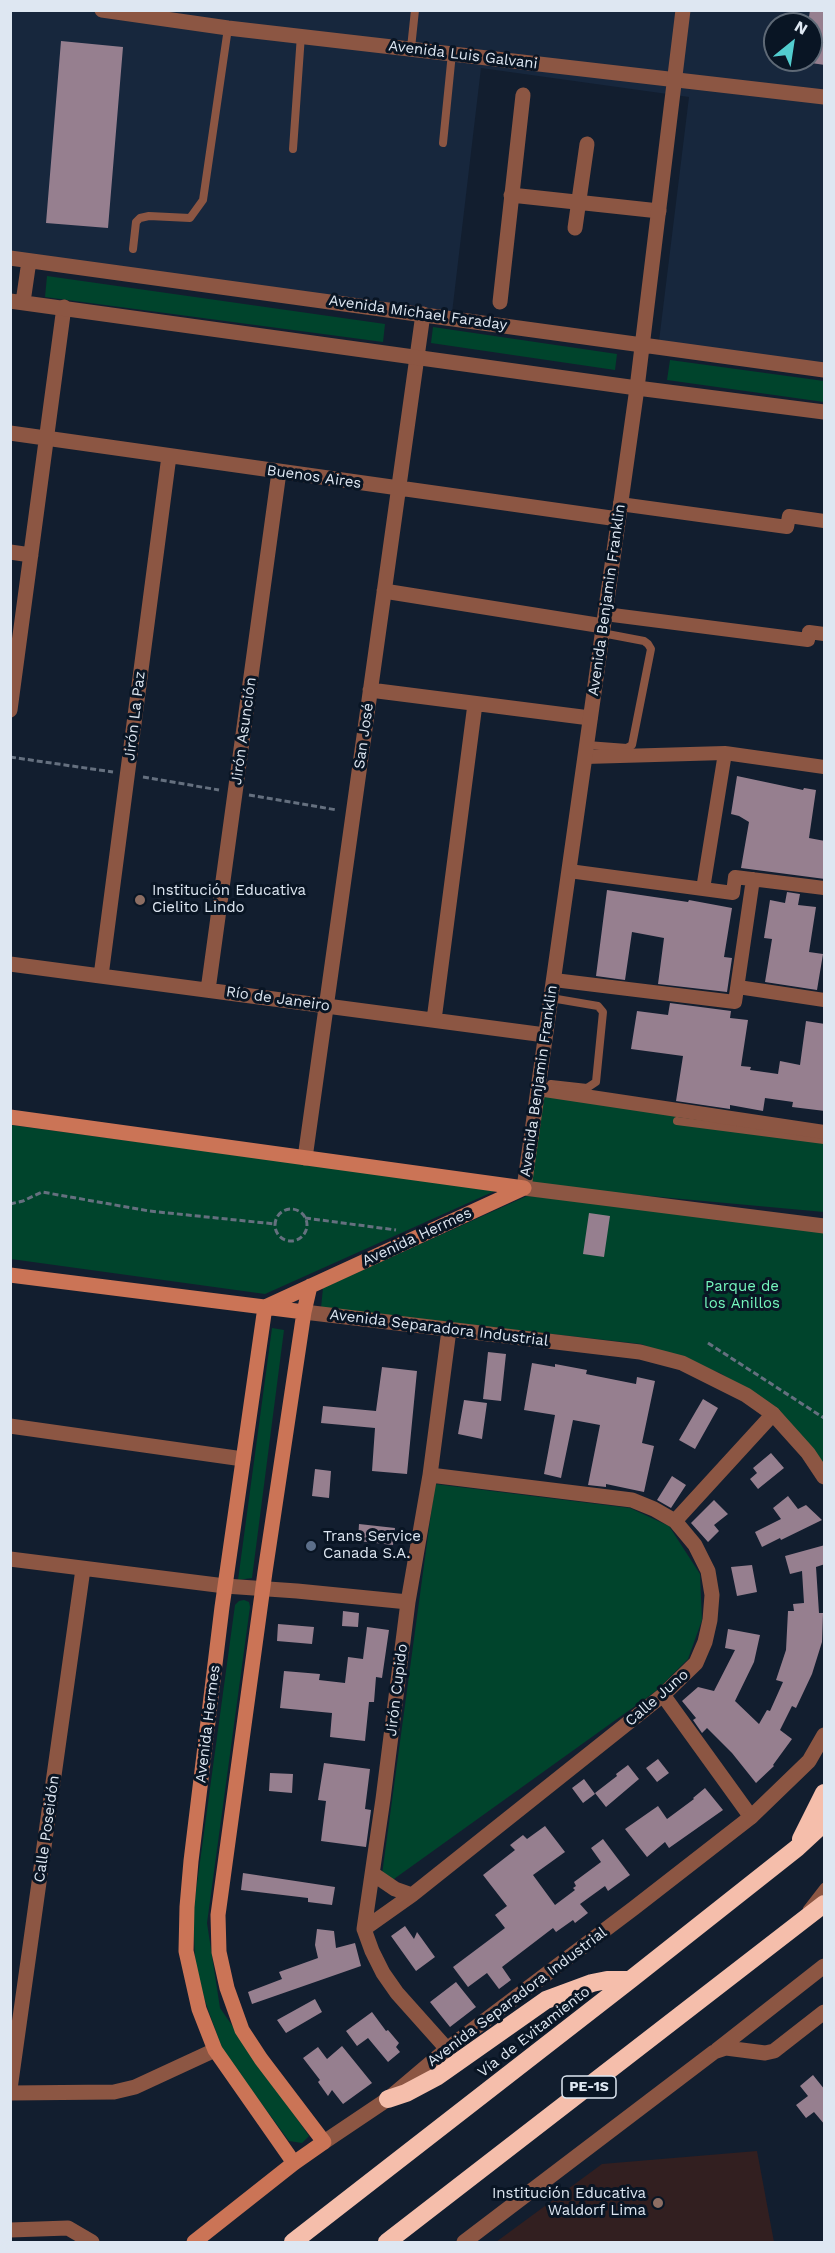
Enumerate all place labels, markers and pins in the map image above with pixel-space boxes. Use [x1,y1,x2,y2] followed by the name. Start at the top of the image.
[152,882,306,917] place label: Institución Educativa Cielito Lindo
[133,893,147,907] marker: Institución Educativa Cielito Lindo
[323,1528,421,1563] place label: Trans Service Canada S.A.
[304,1539,318,1553] marker: Trans Service Canada S.A.
[492,2185,646,2220] place label: Institución Educativa Waldorf Lima
[651,2196,665,2210] marker: Institución Educativa Waldorf Lima

